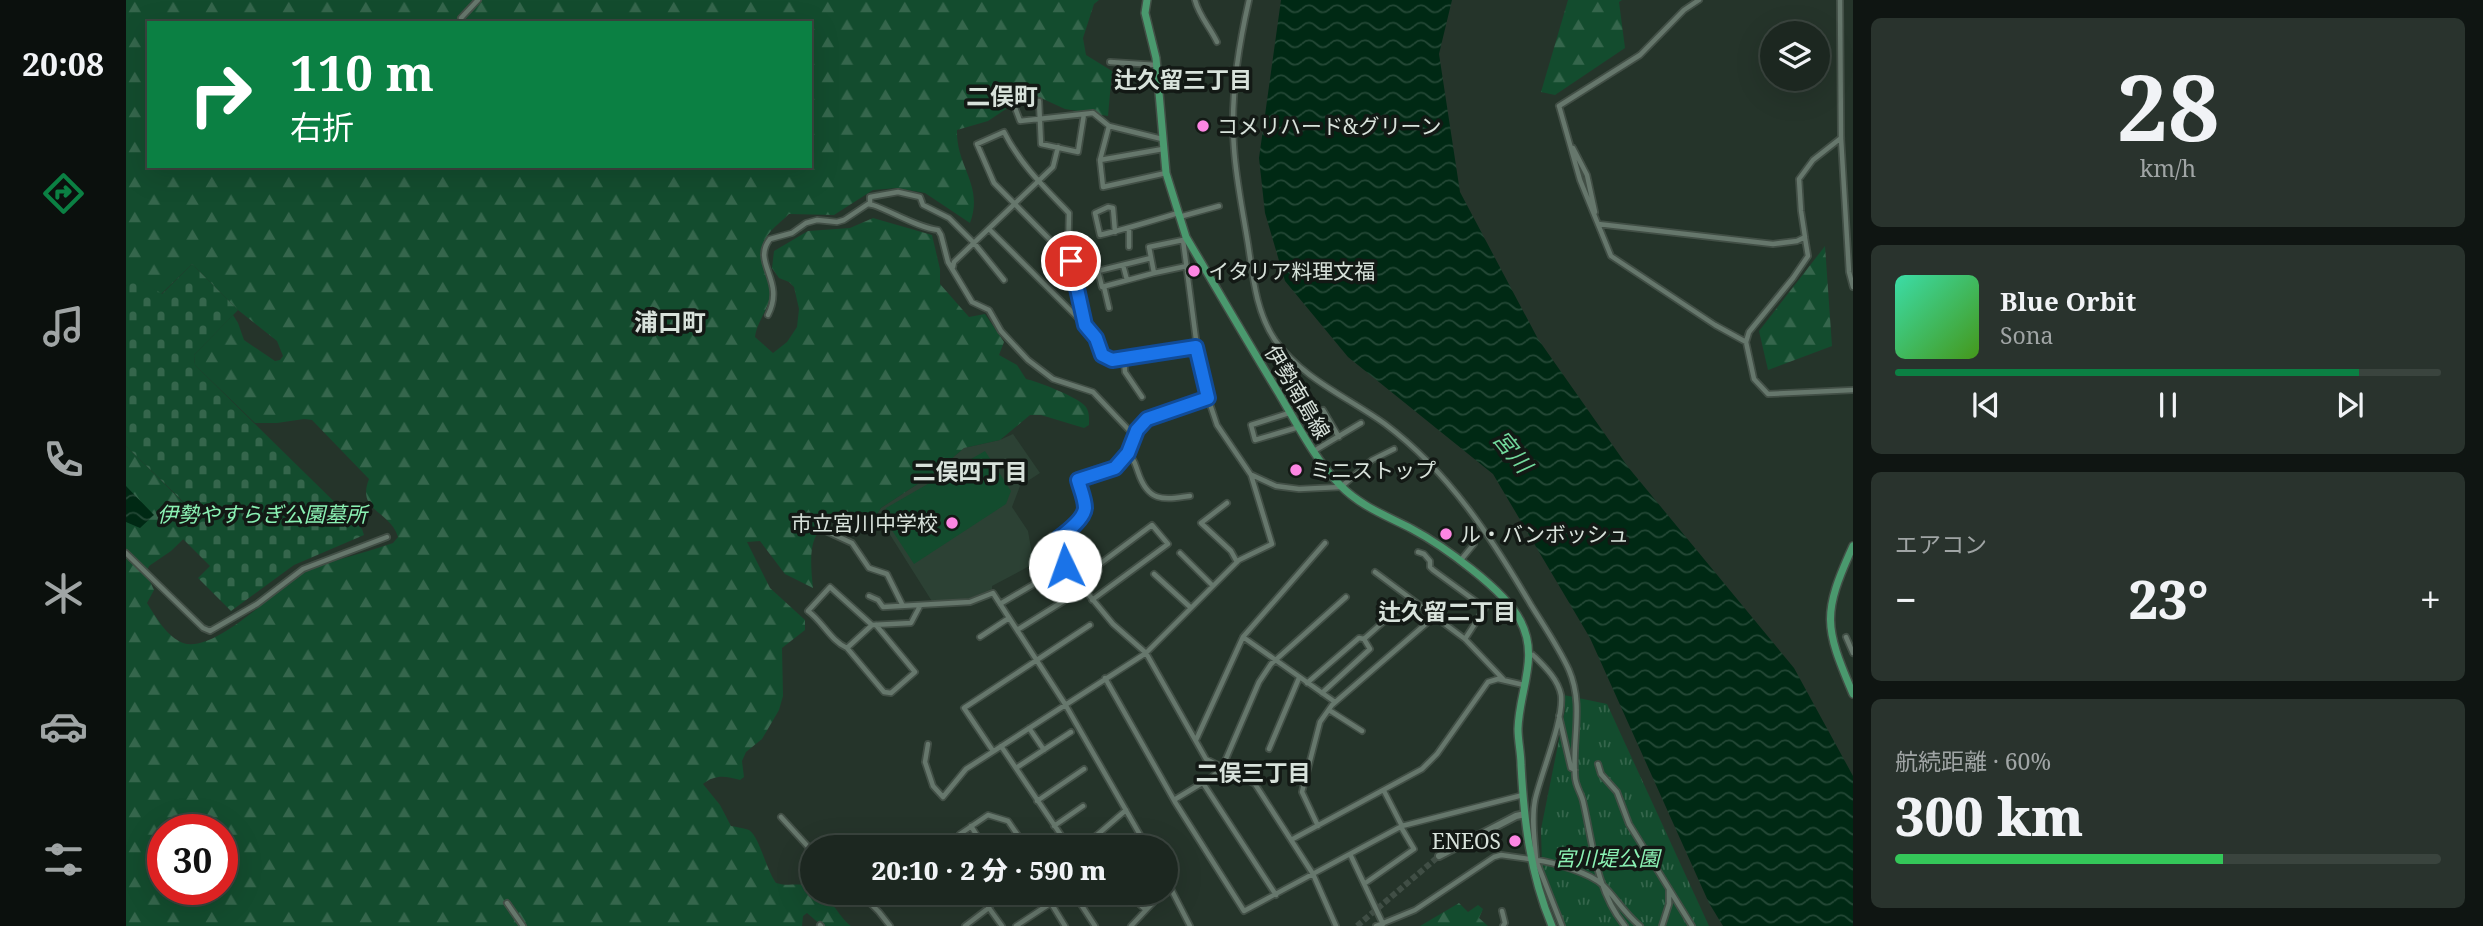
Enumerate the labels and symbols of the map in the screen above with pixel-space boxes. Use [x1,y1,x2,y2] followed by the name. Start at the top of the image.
[1114,63,1252,95] district label: 辻久留三丁目
[966,79,1038,112] district label: 二俣町
[1217,112,1442,140] place label: コメリハード&グリーン
[1195,118,1211,134] marker: コメリハード&グリーン
[1041,231,1101,291] pin
[1208,257,1375,285] place label: イタリア料理文福
[1186,263,1202,279] marker: イタリア料理文福
[634,305,706,338] district label: 浦口町
[1259,340,1337,444] street label: 伊勢南島線
[1486,423,1542,481] water label: 宮川
[913,455,1028,487] district label: 二俣四丁目
[1310,456,1436,484] place label: ミニストップ
[1288,462,1304,478] marker: ミニストップ
[157,500,370,528] park label: 伊勢やすらぎ公園墓所
[791,509,938,537] place label: 市立宮川中学校
[944,515,960,531] marker: 市立宮川中学校
[1460,520,1629,548] place label: ル・バンボッシュ
[1438,526,1454,542] marker: ル・バンボッシュ
[1028,529,1102,603] position arrow
[1378,595,1516,627] district label: 辻久留二丁目
[1196,756,1311,788] district label: 二俣三丁目
[147,814,238,905] speed limit sign: 30
[1432,827,1501,855] place label: ENEOS
[1507,833,1523,849] marker: ENEOS
[1555,844,1662,872] park label: 宮川堤公園

